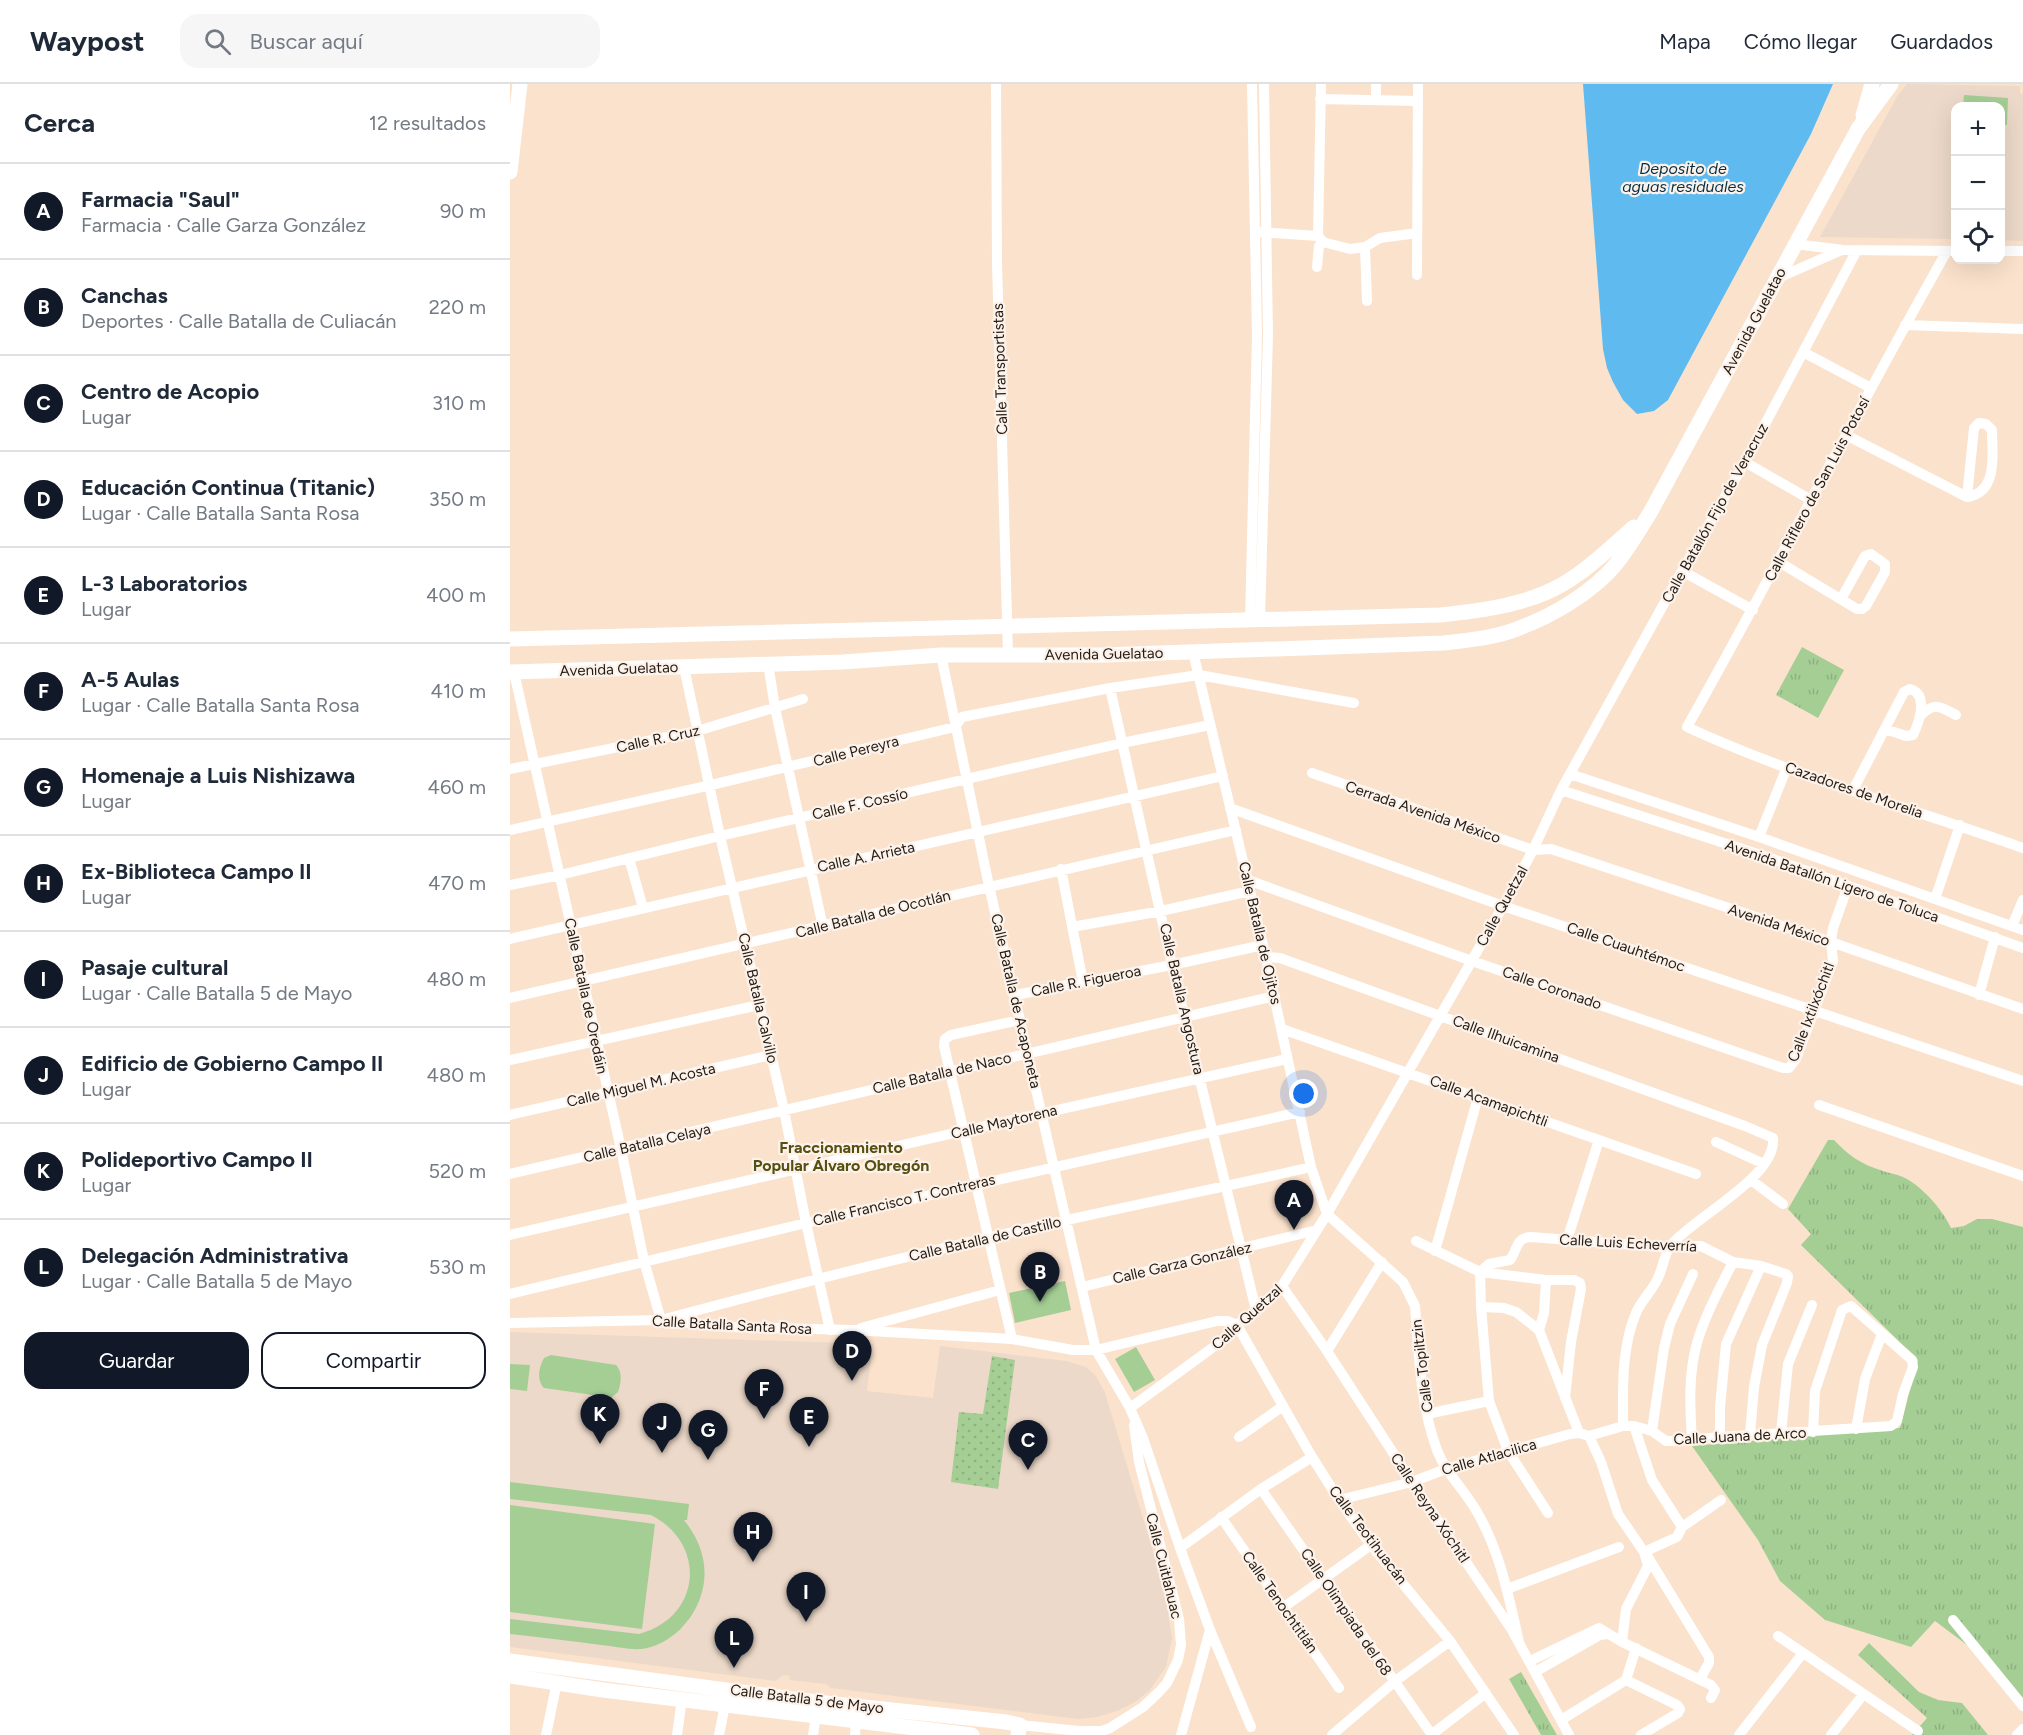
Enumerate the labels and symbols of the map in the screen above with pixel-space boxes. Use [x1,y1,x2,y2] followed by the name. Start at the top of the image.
[1622,159,1744,196] water label: Deposito de aguas residuales
[1718,264,1790,378] street label: Avenida Guelatao
[989,303,1011,435] street label: Calle Transportistas
[1761,392,1874,584] street label: Calle Riflero de San Luis Potosí
[1658,420,1772,606] street label: Calle Batallón Fijo de Veracruz
[1045,644,1164,664] street label: Avenida Guelatao
[559,658,679,680] street label: Avenida Guelatao
[615,721,701,757] street label: Calle R. Cruz
[811,732,901,770] street label: Calle Pereyra
[1783,758,1925,822] street label: Cazadores de Morelia
[1343,777,1503,847] street label: Cerrada Avenida México
[810,784,910,824] street label: Calle F. Cossío
[1723,836,1941,926] street label: Avenida Batallón Ligero de Toluca
[816,838,916,876] street label: Calle A. Arrieta
[1235,860,1285,1006] street label: Calle Batalla de Ojitos
[1473,863,1531,949] street label: Calle Quetzal
[794,886,952,942] street label: Calle Batalla de Ocotlán
[1726,900,1832,950] street label: Avenida México
[987,912,1045,1090] street label: Calle Batalla de Acaponeta
[561,916,611,1076] street label: Calle Batalla de Oredáin
[1564,918,1688,976] street label: Calle Cuauhtémoc
[1156,922,1208,1076] street label: Calle Batalla Angostura
[734,931,782,1065] street label: Calle Batalla Calvillo
[1784,960,1838,1064] street label: Calle Ixtilxóchitl
[1030,962,1142,1000] street label: Calle R. Figueroa
[1500,963,1604,1013] street label: Calle Coronado
[1450,1011,1562,1067] street label: Calle Ilhuicamina
[871,1048,1013,1098] street label: Calle Batalla de Naco
[565,1059,717,1111] street label: Calle Miguel M. Acosta
[1427,1071,1551,1131] street label: Calle Acamapichtli
[1289,1079,1318,1108] your location
[949,1101,1059,1143] street label: Calle Maytorena
[582,1120,712,1166] street label: Calle Batalla Celaya
[753,1138,929,1175] district label: Fraccionamiento Popular Álvaro Obregón
[811,1170,997,1230] street label: Calle Francisco T. Contreras
[1274,1180,1314,1230] pin: A
[907,1213,1063,1265] street label: Calle Batalla de Castillo
[1559,1230,1697,1256] street label: Calle Luis Echeverría
[1111,1238,1253,1288] street label: Calle Garza González
[1020,1252,1060,1302] pin: B
[1208,1280,1286,1354] street label: Calle Quetzal
[652,1312,812,1338] street label: Calle Batalla Santa Rosa
[1407,1318,1437,1414] street label: Calle Topiltzin
[832,1332,872,1381] pin: D
[744,1370,784,1419] pin: F
[580,1394,620,1444] pin: K
[790,1398,828,1447] pin: E
[642,1404,682,1453] pin: J
[688,1410,728,1460] pin: G
[1008,1420,1048,1470] pin: C
[1673,1424,1807,1448] street label: Calle Juana de Arco
[1439,1435,1539,1479] street label: Calle Atlacilica
[1387,1450,1473,1566] street label: Calle Reyna Xóchitl
[1325,1482,1411,1588] street label: Calle Teotihuacán
[1142,1511,1186,1621] street label: Calle Cuitlahuac
[734,1512,772,1562] pin: H
[1297,1545,1395,1679] street label: Calle Olimpiada del 68
[1238,1548,1322,1656] street label: Calle Tenochtitlán
[786,1572,826,1622] pin: I
[714,1618,754,1668] pin: L
[729,1681,885,1717] street label: Calle Batalla 5 de Mayo

